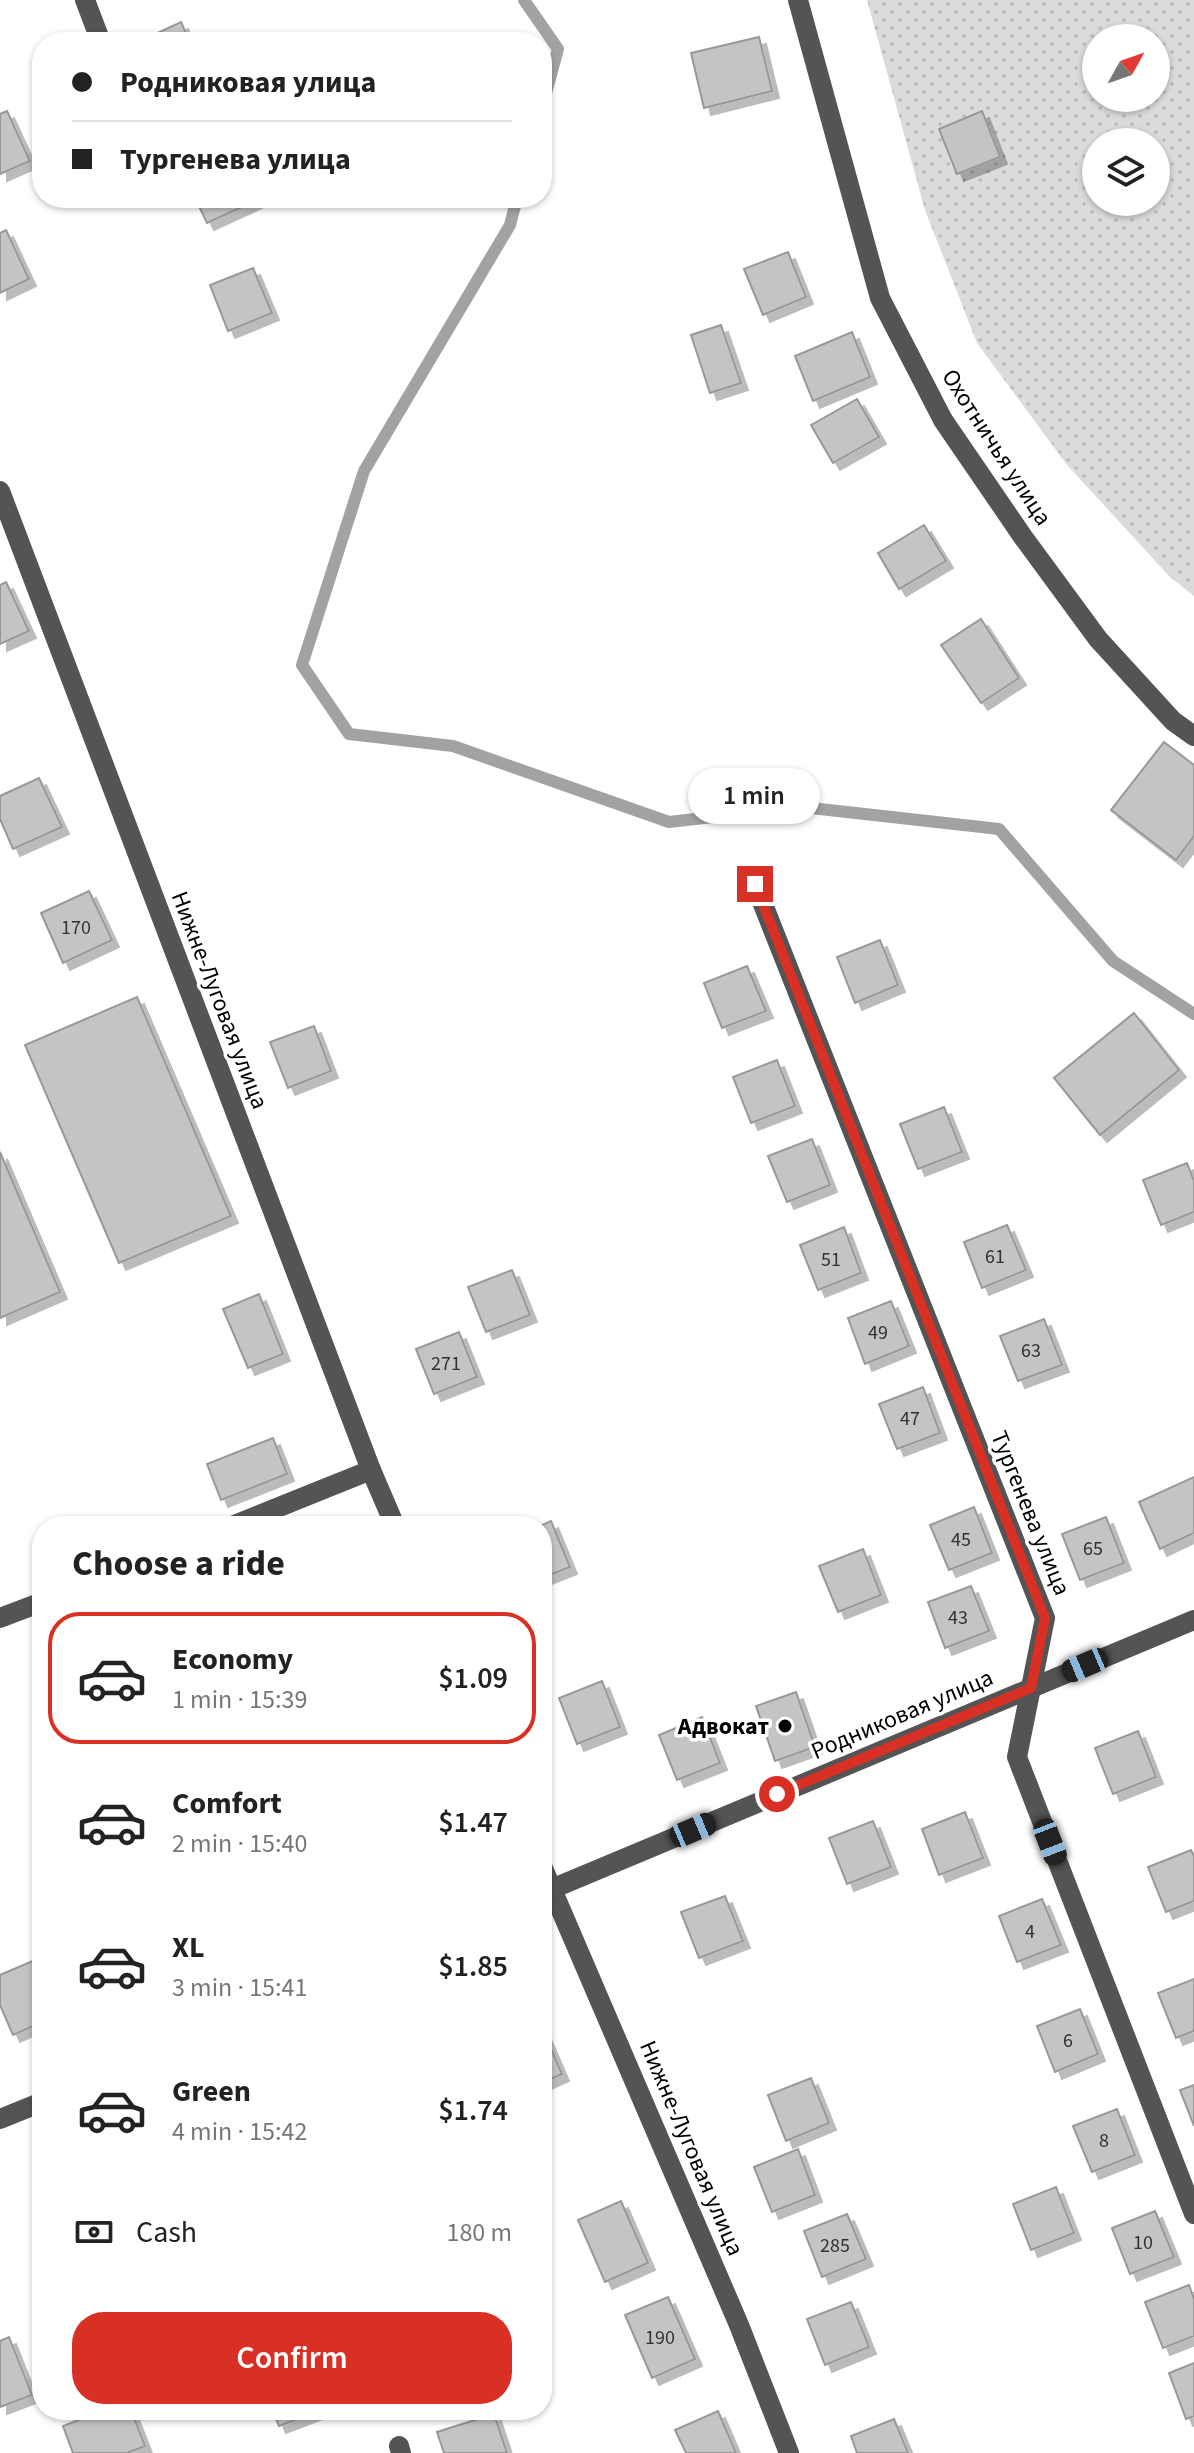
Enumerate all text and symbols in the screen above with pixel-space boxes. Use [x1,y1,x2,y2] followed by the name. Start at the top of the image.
[1082,24,1170,112] north arrow
[1082,24,1170,216] map controls
[120,61,376,104] text: Родниковая улица
[1082,128,1170,216] button: layers
[120,138,351,181] text: Тургенева улица
[933,362,1060,532] street label: Охотничья улица
[689,768,821,824] callout: 1 min
[723,777,785,814] text: 1 min
[737,866,773,902] route end
[162,886,277,1114] street label: Нижне-Луговая улица
[61,914,91,942] house number: 170
[985,1243,1005,1271] house number: 61
[821,1246,841,1274] house number: 51
[868,1319,888,1347] house number: 49
[1021,1337,1041,1365] house number: 63
[431,1350,461,1378] house number: 271
[900,1405,920,1433] house number: 47
[982,1426,1079,1601] street label: Тургенева улица
[951,1526,971,1554] house number: 45
[1083,1535,1103,1563] house number: 65
[72,1538,285,1589] text: Choose a ride
[948,1604,968,1632] house number: 43
[172,1638,293,1681] text: Economy
[76,1642,148,1714] icon: car
[1058,1645,1112,1685] car
[438,1657,508,1700] text: $1.09
[806,1660,999,1769] street label: Родниковая улица
[172,1681,307,1718] text: 1 min · 15:39
[677,1709,769,1744] place label: Адвокат
[776,1717,794,1735] marker: Адвокат
[759,1776,795,1812] route start
[172,1782,282,1825] text: Comfort
[76,1786,148,1858] icon: car
[438,1801,508,1844] text: $1.47
[666,1810,720,1850] car
[1030,1815,1070,1869] car
[172,1825,307,1862] text: 2 min · 15:40
[1025,1918,1035,1946] house number: 4
[172,1926,205,1969] text: XL
[76,1930,148,2002] icon: car
[438,1945,508,1988] text: $1.85
[172,1969,307,2006] text: 3 min · 15:41
[1063,2027,1073,2055] house number: 6
[630,2035,753,2261] street label: Нижне-Луговая улица
[172,2070,251,2113] text: Green
[76,2074,148,2146] icon: car
[438,2089,508,2132] text: $1.74
[172,2113,307,2150] text: 4 min · 15:42
[1099,2127,1109,2155] house number: 8
[72,2210,116,2254] icon: cash
[136,2211,197,2254] text: Cash
[446,2214,512,2251] text: 180 m
[1133,2229,1153,2257] house number: 10
[820,2232,850,2260] house number: 285
[72,2312,512,2404] button: Confirm
[645,2324,675,2352] house number: 190

